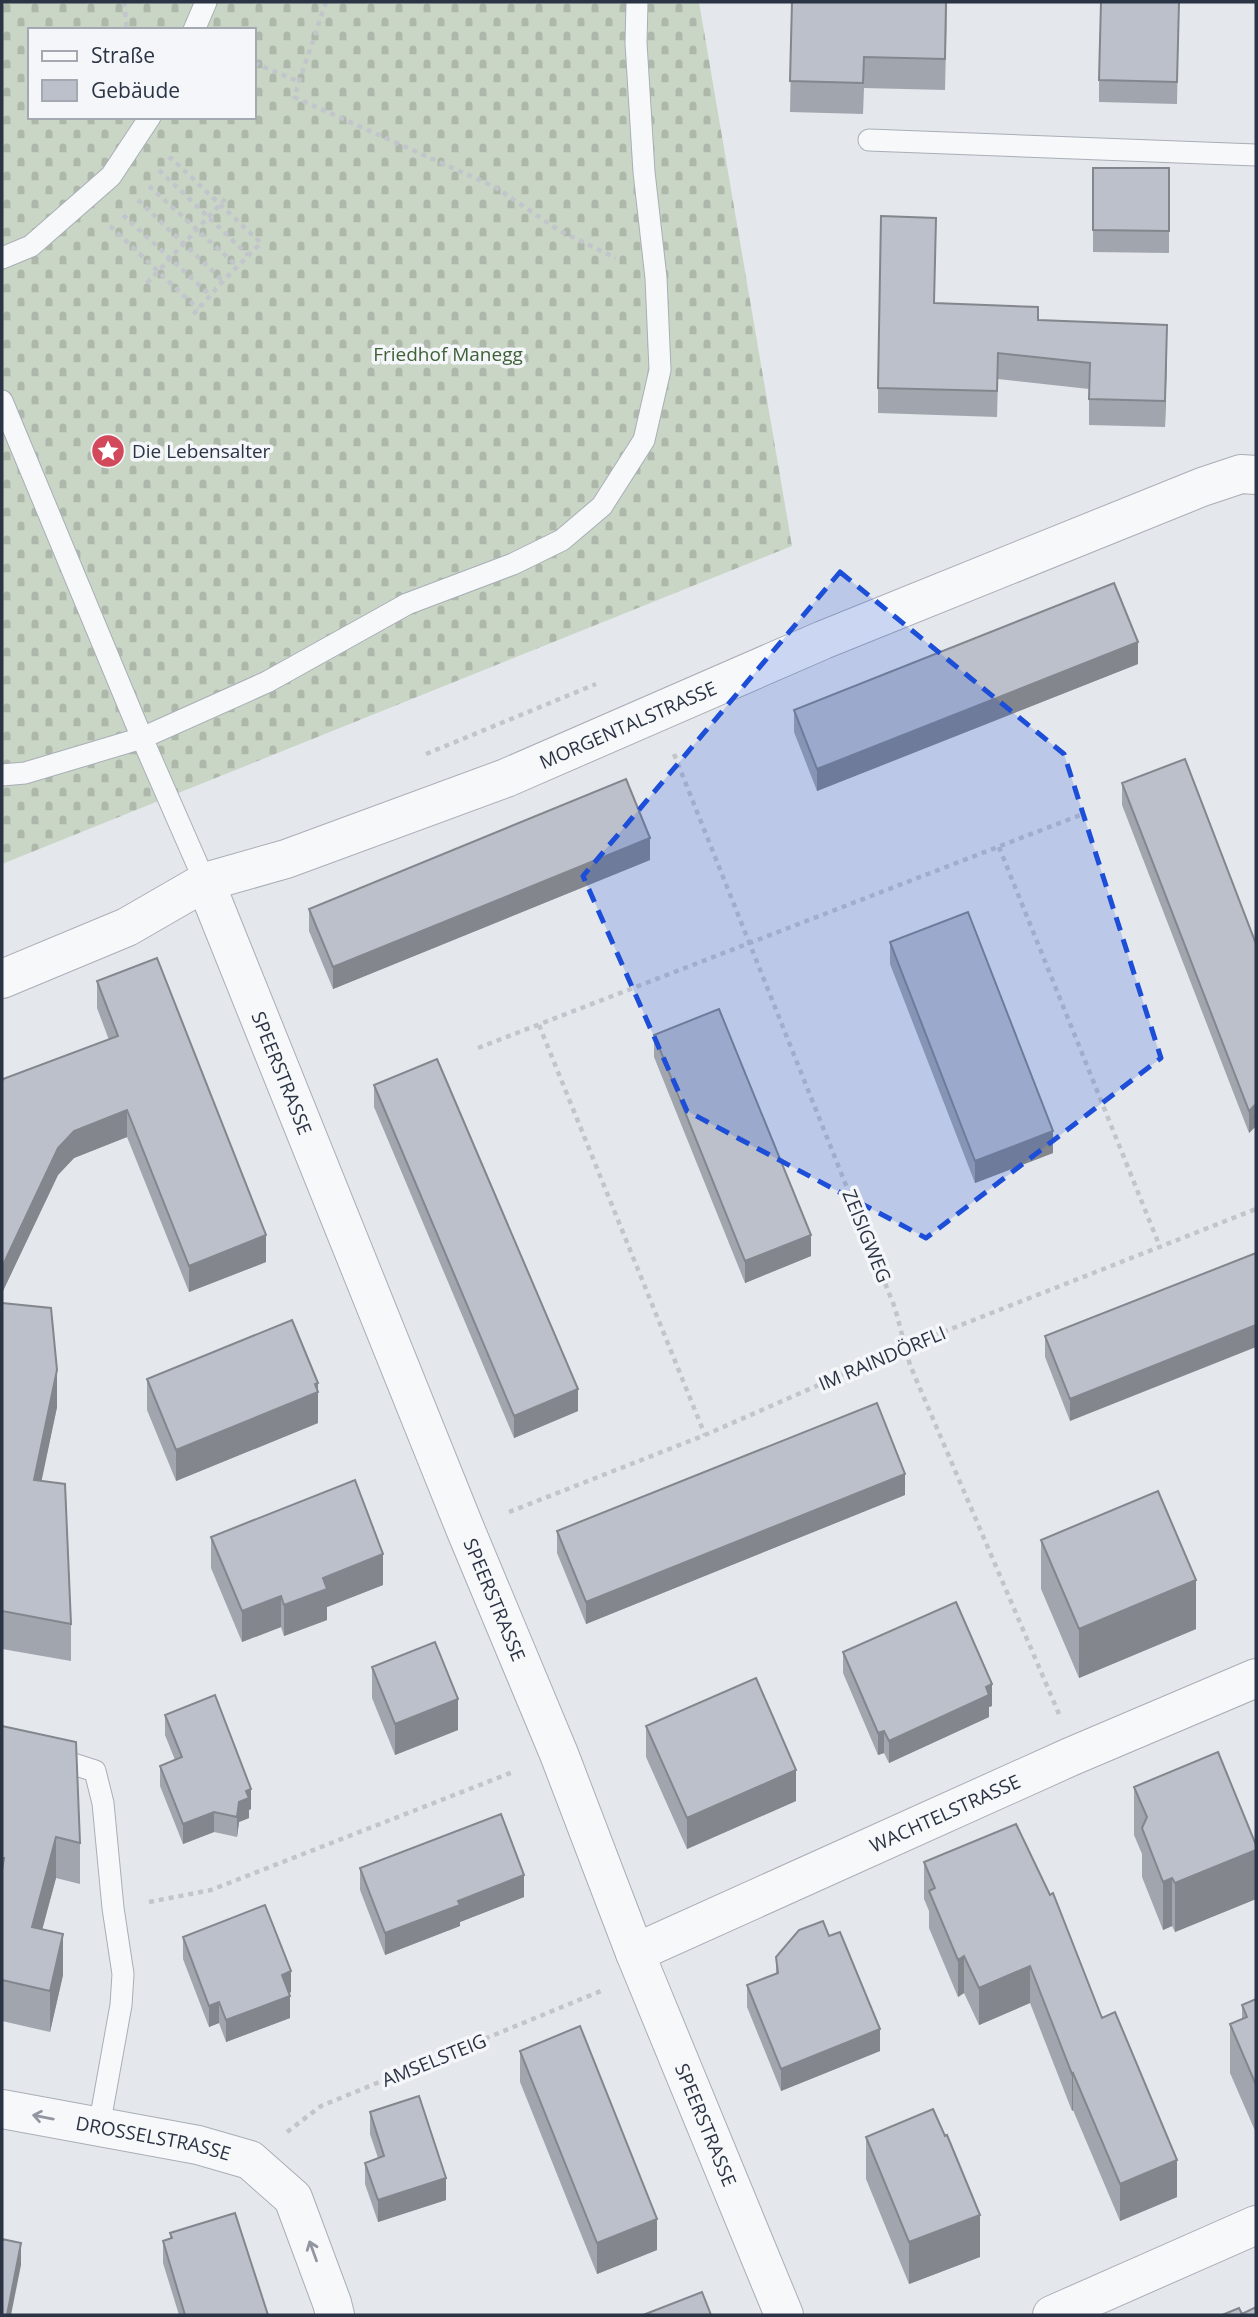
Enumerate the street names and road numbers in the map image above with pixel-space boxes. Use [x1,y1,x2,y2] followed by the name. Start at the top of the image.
[535,675,721,775] street label: MORGENTALSTRASSE
[245,1008,318,1139] street label: SPEERSTRASSE
[837,1186,897,1286] street label: ZEISIGWEG
[814,1319,950,1397] street label: IM RAINDÖRFLI
[458,1534,532,1665] street label: SPEERSTRASSE
[866,1768,1024,1859] street label: WACHTELSTRASSE
[378,2027,490,2093] street label: AMSELSTEIG
[669,2059,743,2190] street label: SPEERSTRASSE
[74,2110,234,2167] street label: DROSSELSTRASSE

